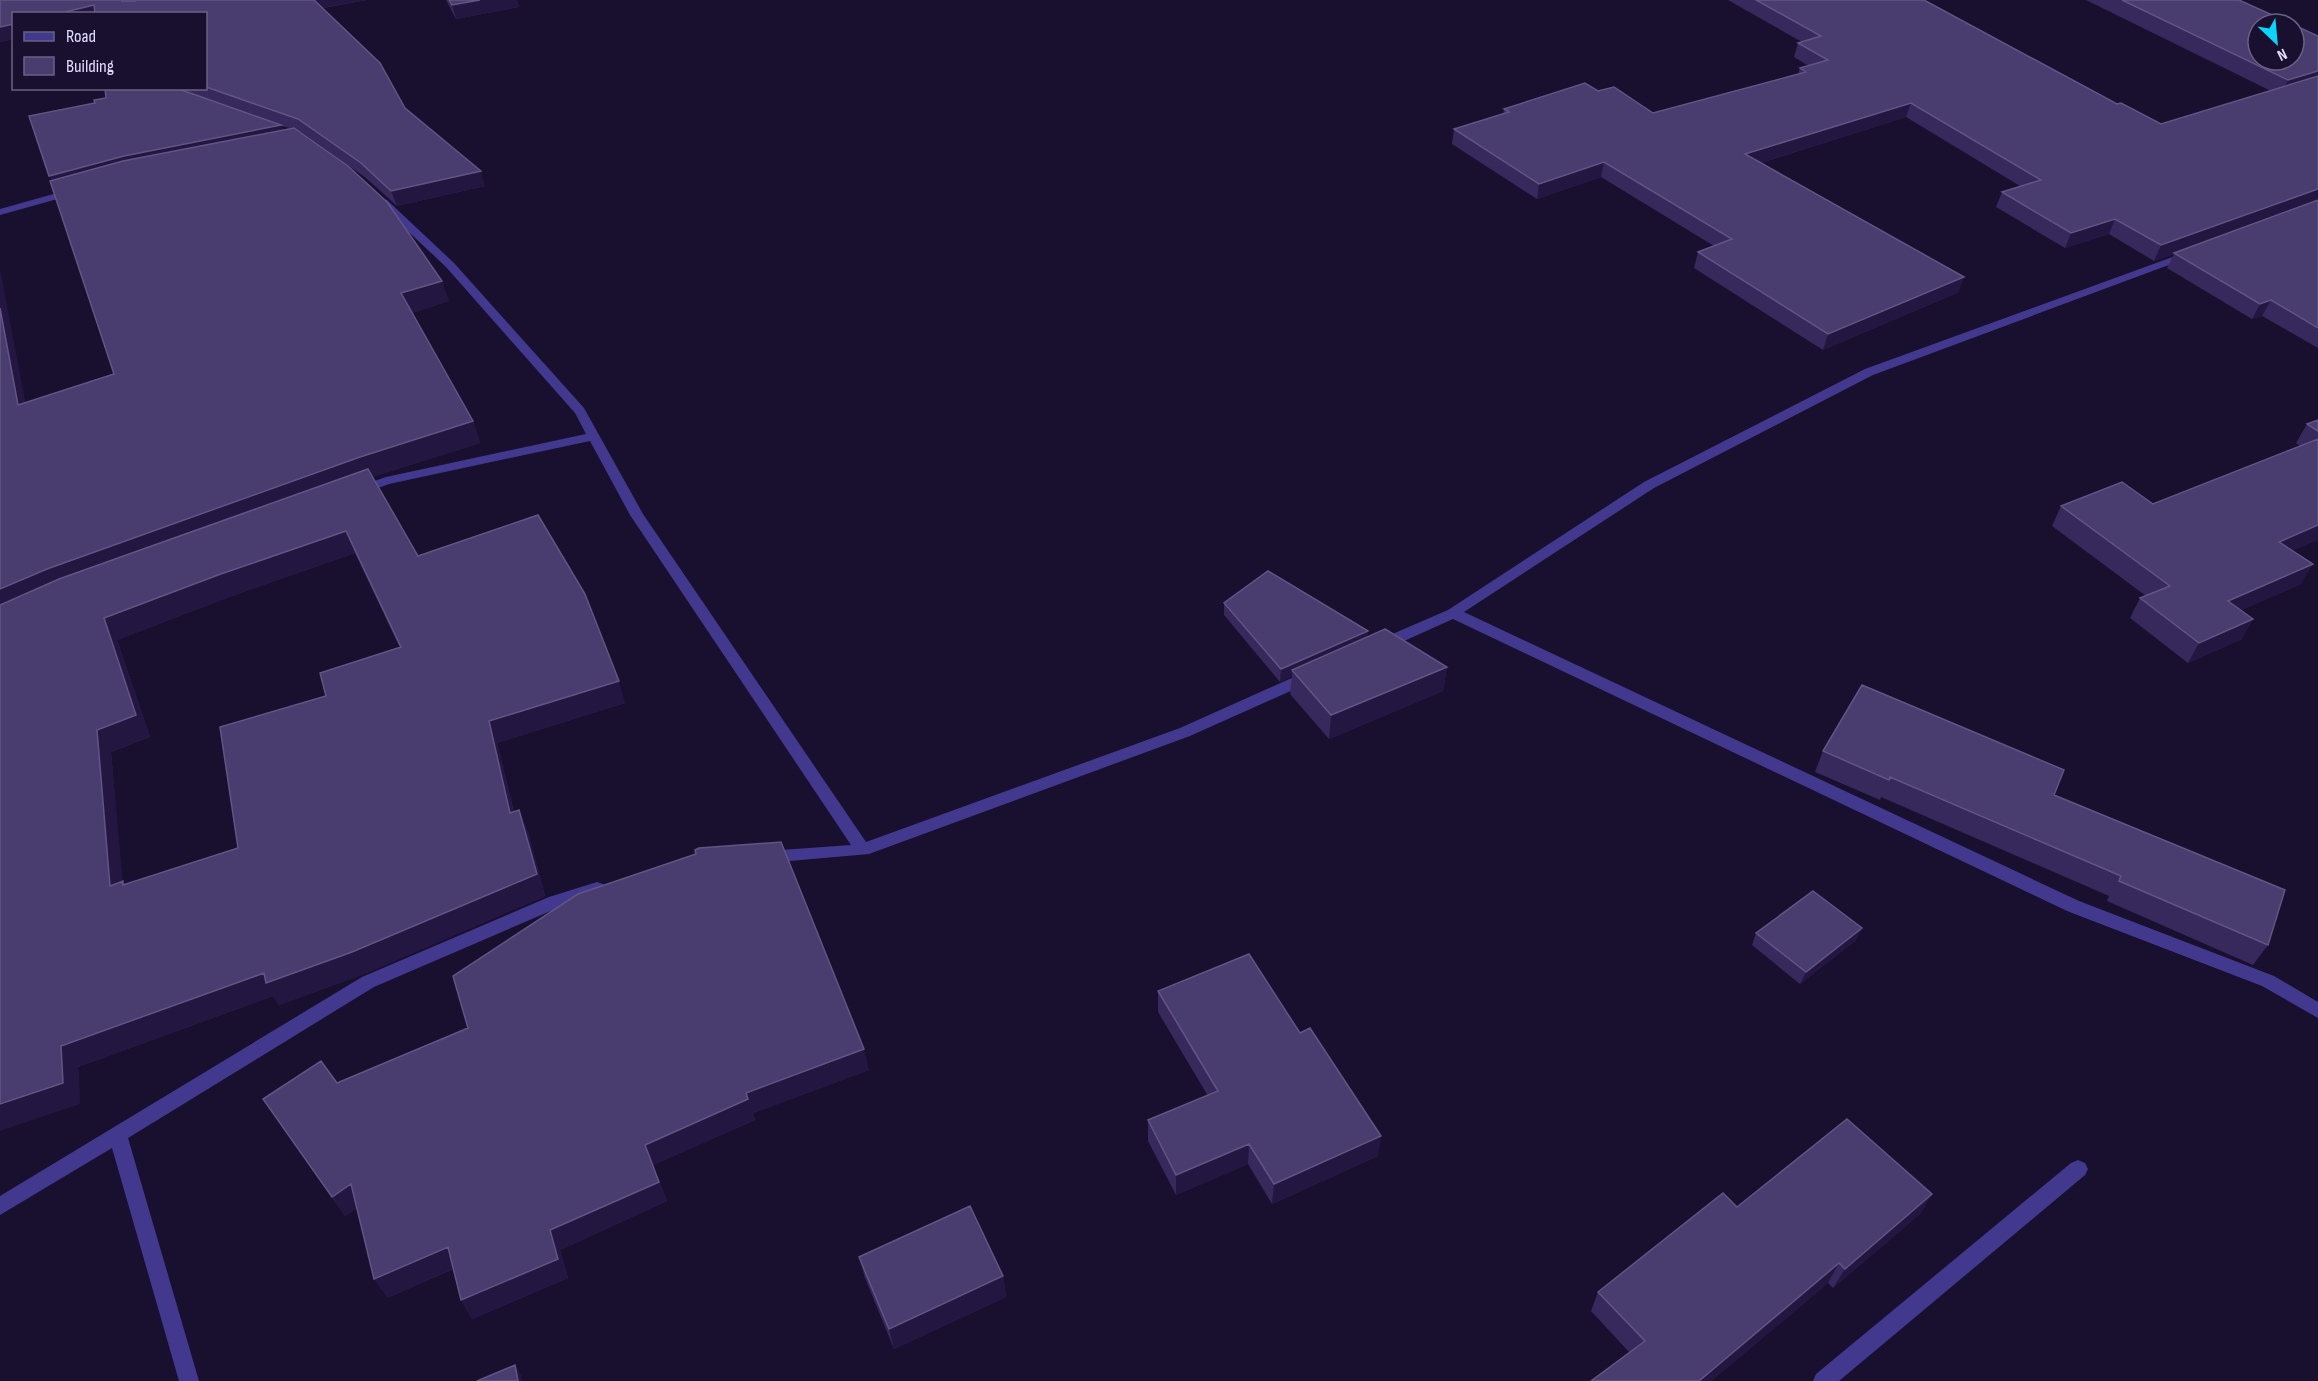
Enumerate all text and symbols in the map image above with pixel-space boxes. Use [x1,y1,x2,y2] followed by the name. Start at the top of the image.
[12,12,207,90] legend
[2246,12,2306,72] north arrow
[66,26,96,47] text: Road
[2274,44,2290,65] text: N
[66,56,114,77] text: Building

